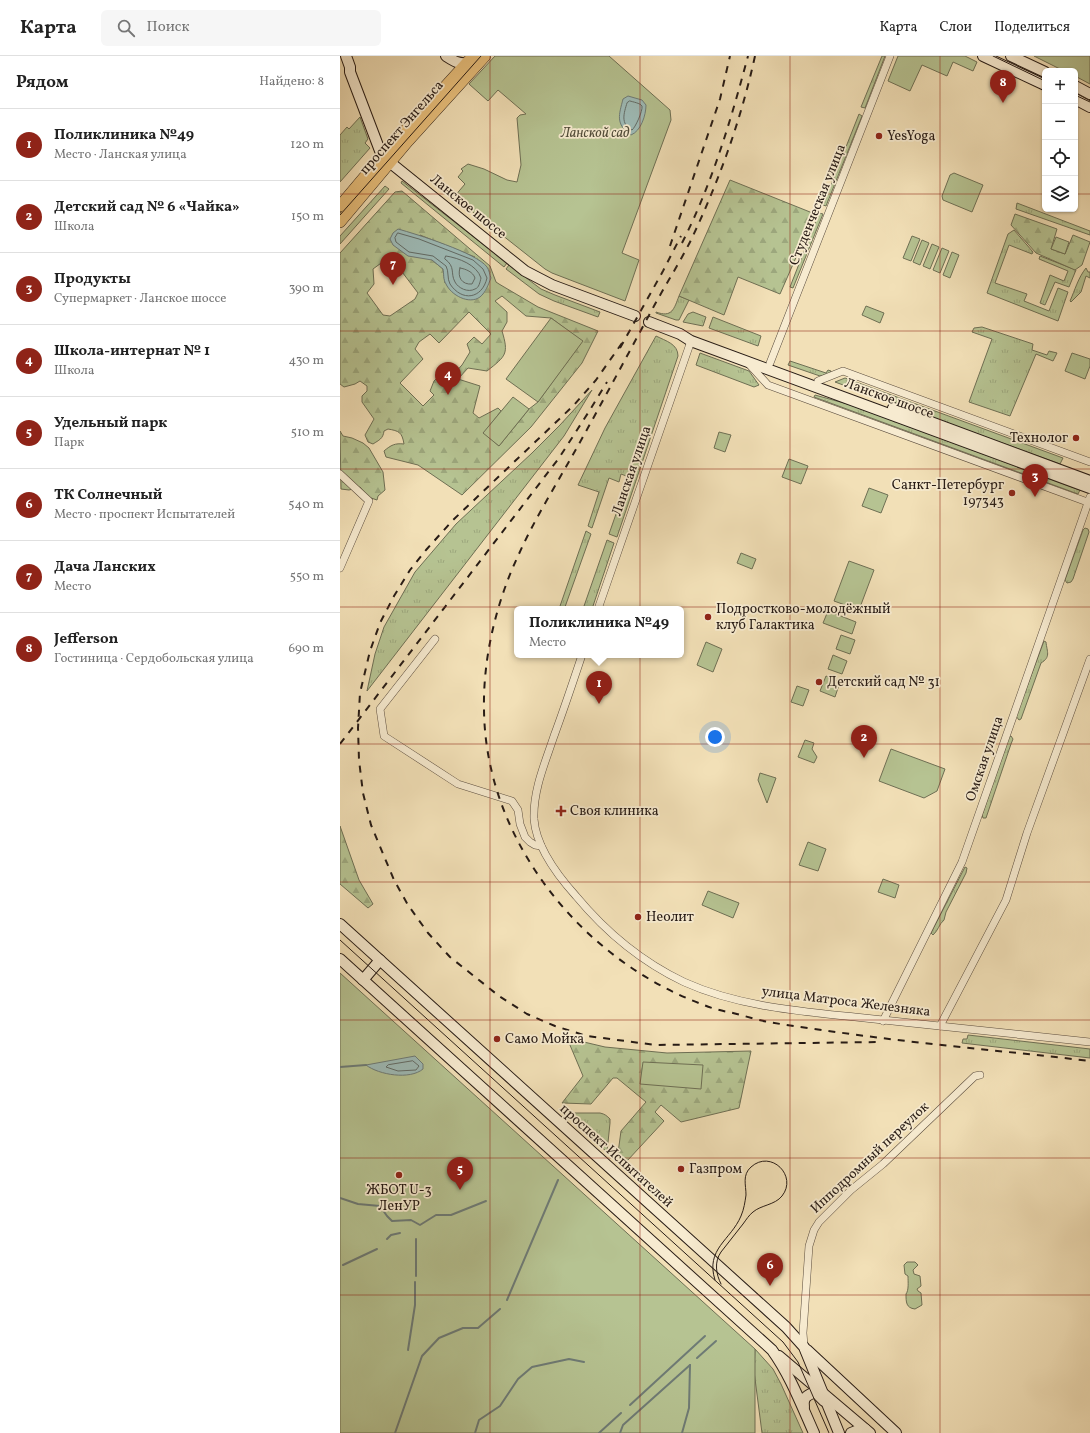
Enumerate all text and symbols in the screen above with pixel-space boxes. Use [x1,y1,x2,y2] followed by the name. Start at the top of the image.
[101,10,381,46] search box
[20,15,77,41] text: Карта
[115,17,137,39] icon: search
[147,17,190,38] text: Поиск
[879,18,917,37] text: Карта
[939,18,972,37] text: Слои
[994,18,1070,37] text: Поделиться
[1042,68,1078,212] map controls
[1042,68,1078,104] button: +
[990,70,1016,103] pin: 8
[16,71,69,94] text: Рядом
[259,73,324,91] text: Найдено: 8
[356,77,448,179] street label: проспект Энгельса
[1042,104,1078,140] button: −
[560,124,630,143] park label: Ланской сад
[54,125,194,146] text: Поликлиника №49
[887,127,936,146] place label: YesYoga
[874,131,884,141] marker: YesYoga
[26,136,32,154] text: 1
[290,136,324,154] text: 120 m
[1042,140,1078,176] button: locate
[785,141,851,269] street label: Студенческая улица
[54,146,187,164] text: Место · Ланская улица
[426,170,511,244] street label: Ланское шоссе
[1042,176,1078,212] button: layers
[54,197,240,218] text: Детский сад № 6 «Чайка»
[26,208,32,226] text: 2
[291,208,324,226] text: 150 m
[54,218,94,236] text: Школа
[380,252,406,285] pin: 7
[54,269,131,290] text: Продукты
[26,280,32,298] text: 3
[289,280,324,298] text: 390 m
[54,290,226,308] text: Супермаркет · Ланское шоссе
[54,341,210,362] text: Школа-интернат № 1
[25,352,33,370] text: 4
[288,352,324,370] text: 430 m
[54,362,94,380] text: Школа
[435,362,461,395] pin: 4
[842,374,937,424] street label: Ланское шоссе
[54,413,167,434] text: Удельный парк
[608,423,656,519] street label: Ланская улица
[26,424,32,442] text: 5
[291,424,324,442] text: 510 m
[1010,429,1068,448] place label: Технолог
[1071,433,1081,443] marker: Технолог
[54,434,84,452] text: Парк
[1022,464,1048,497] pin: 3
[892,476,1004,511] place label: Санкт-Петербург 197343
[54,485,162,506] text: ТК Солнечный
[1007,488,1017,498] marker: Санкт-Петербург 197343
[25,496,33,514] text: 6
[288,496,324,514] text: 540 m
[54,506,235,524] text: Место · проспект Испытателей
[54,557,156,578] text: Дача Ланских
[26,568,32,586] text: 7
[290,568,324,586] text: 550 m
[54,578,91,596] text: Место
[716,600,891,635] place label: Подростково-молодёжный клуб Галактика
[514,606,684,658] popup
[703,612,713,622] marker: Подростково-молодёжный клуб Галактика
[529,613,669,634] text: Поликлиника №49
[54,629,118,650] text: Jefferson
[529,634,566,652] text: Место
[25,640,33,658] text: 8
[288,640,324,658] text: 690 m
[54,650,254,668] text: Гостиница · Сердобольская улица
[586,671,612,704] pin: 1
[827,673,940,692] place label: Детский сад № 31
[814,677,824,687] marker: Детский сад № 31
[962,714,1009,804] street label: Омская улица
[851,725,877,758] pin: 2
[705,727,725,747] your location
[570,802,659,821] place label: Своя клиника
[555,805,567,817] marker: Своя клиника
[646,908,694,927] place label: Неолит
[633,912,643,922] marker: Неолит
[760,982,932,1022] street label: улица Матроса Железняка
[505,1030,584,1049] place label: Само Мойка
[492,1034,502,1044] marker: Само Мойка
[807,1098,934,1218] street label: Ипподромный переулок
[555,1100,677,1212] street label: проспект Испытателей
[447,1157,473,1190] pin: 5
[689,1160,742,1179] place label: Газпром
[676,1164,686,1174] marker: Газпром
[394,1170,404,1180] marker: ЖБОТ U-3 ЛенУР
[366,1181,432,1216] place label: ЖБОТ U-3 ЛенУР
[757,1253,783,1286] pin: 6

